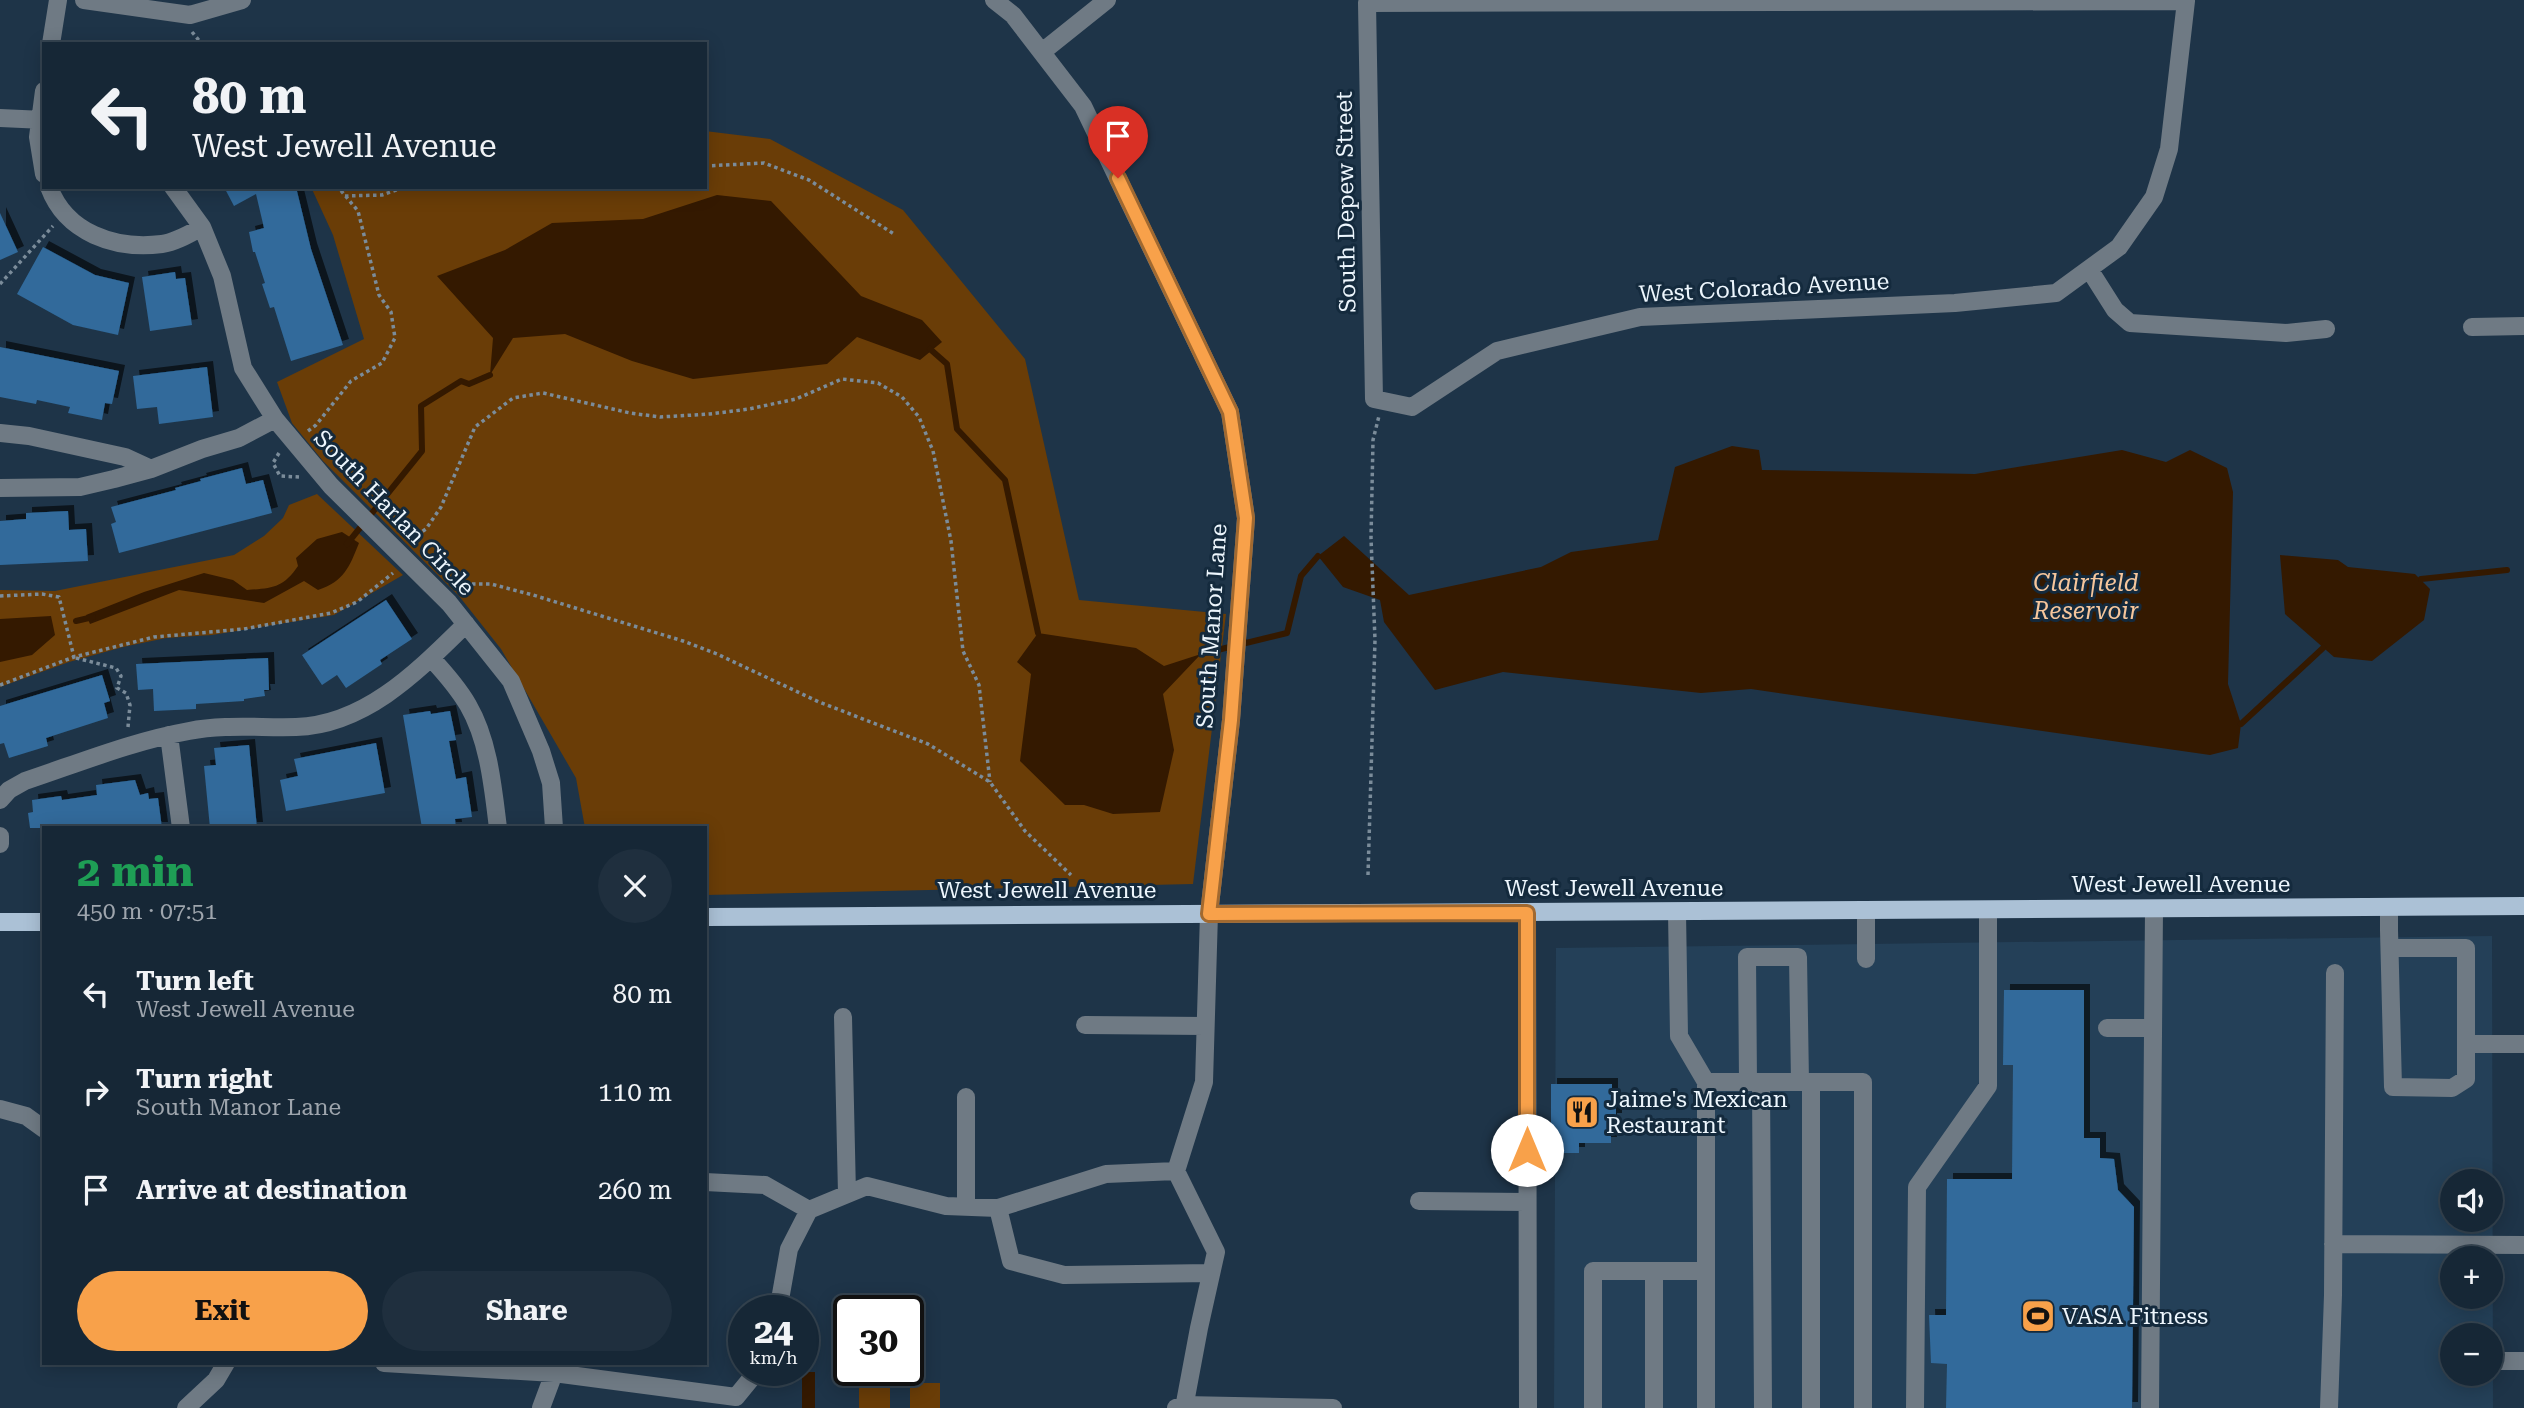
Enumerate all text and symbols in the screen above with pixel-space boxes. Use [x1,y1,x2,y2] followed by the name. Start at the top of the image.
[192,68,307,125] text: 80 m
[77,70,168,161] icon: left
[1331,91,1361,313] street label: South Depew Street
[1088,106,1148,178] pin
[1099,117,1137,155] icon: arrive
[192,127,496,165] text: West Jewell Avenue
[1638,268,1890,308] street label: West Colorado Avenue
[308,425,480,601] street label: South Harlan Circle
[1191,523,1233,729] street label: South Manor Lane
[2032,569,2139,625] water label: Clairfield Reservoir
[77,847,194,896] text: 2 min
[598,849,672,923] button: close
[2072,871,2290,898] street label: West Jewell Avenue
[1505,875,1723,902] street label: West Jewell Avenue
[938,877,1156,904] street label: West Jewell Avenue
[77,898,217,925] text: 450 m · 07:51
[136,966,254,996] text: Turn left
[77,975,115,1013] icon: left
[613,979,672,1009] text: 80 m
[136,996,355,1023] text: West Jewell Avenue
[136,1064,272,1094] text: Turn right
[77,1073,115,1111] icon: right
[598,1077,672,1107] text: 110 m
[1606,1086,1788,1139] place label: Jaime's Mexican Restaurant
[1563,1093,1601,1131] restaurant icon: Jaime's Mexican Restaurant
[136,1094,341,1121] text: South Manor Lane
[1490,1113,1564,1187] position arrow
[2440,1169,2503,1386] map controls
[2440,1169,2503,1232] button: sound
[77,1171,115,1209] icon: arrive
[136,1175,407,1205] text: Arrive at destination
[598,1175,672,1205] text: 260 m
[2440,1246,2503,1309] button: +
[77,1271,368,1351] button: Exit
[382,1271,672,1351] button: Share
[833,1295,924,1386] speed limit sign: 30
[2019,1297,2057,1335] sports icon: VASA Fitness
[2062,1303,2208,1330] place label: VASA Fitness
[754,1311,793,1352] text: 24
[2440,1323,2503,1386] button: −
[749,1347,798,1368] text: km/h

